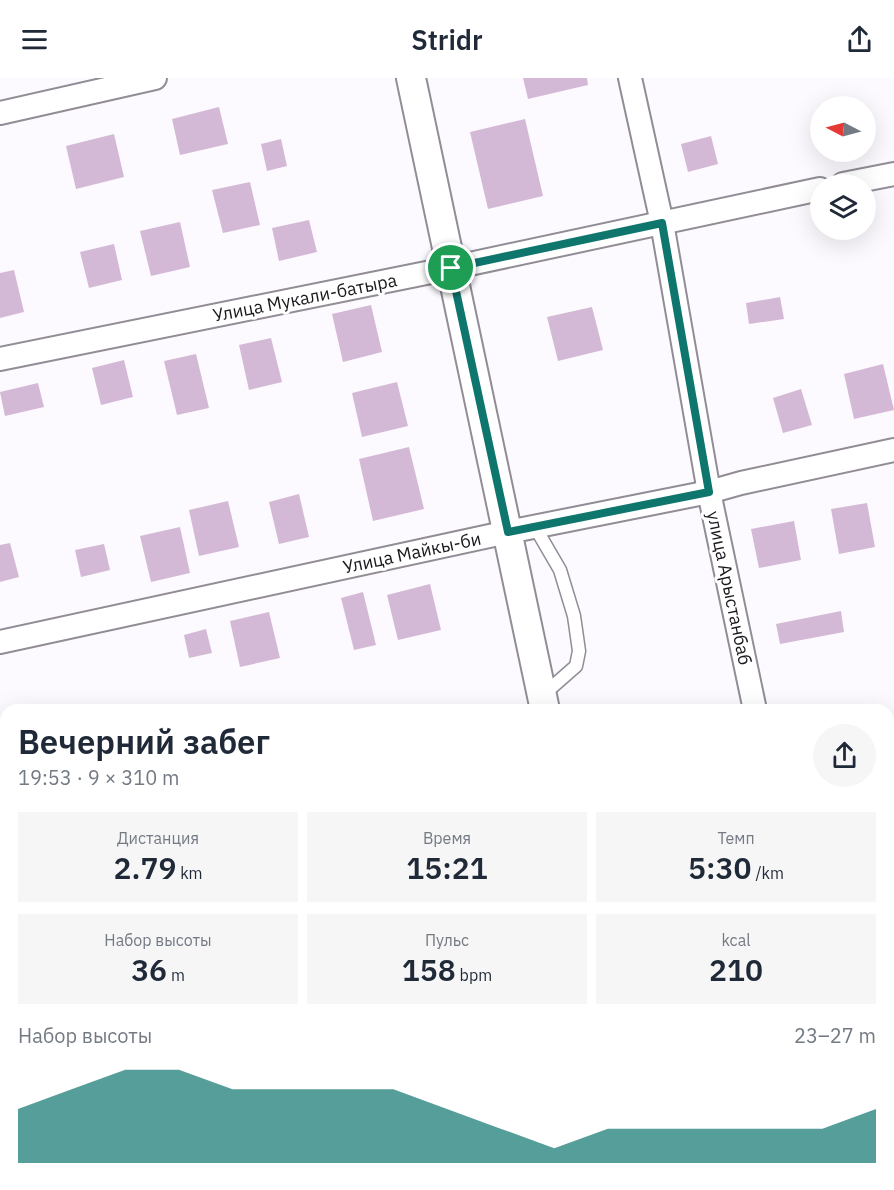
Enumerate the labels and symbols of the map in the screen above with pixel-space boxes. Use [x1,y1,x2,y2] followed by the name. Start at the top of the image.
[810,96,876,162] north arrow
[425,242,476,293] pin
[211,268,399,327] street label: Улица Мукали-батыра
[702,509,757,667] street label: улица Арыстанбаб
[341,527,483,578] street label: Улица Майкы-би

